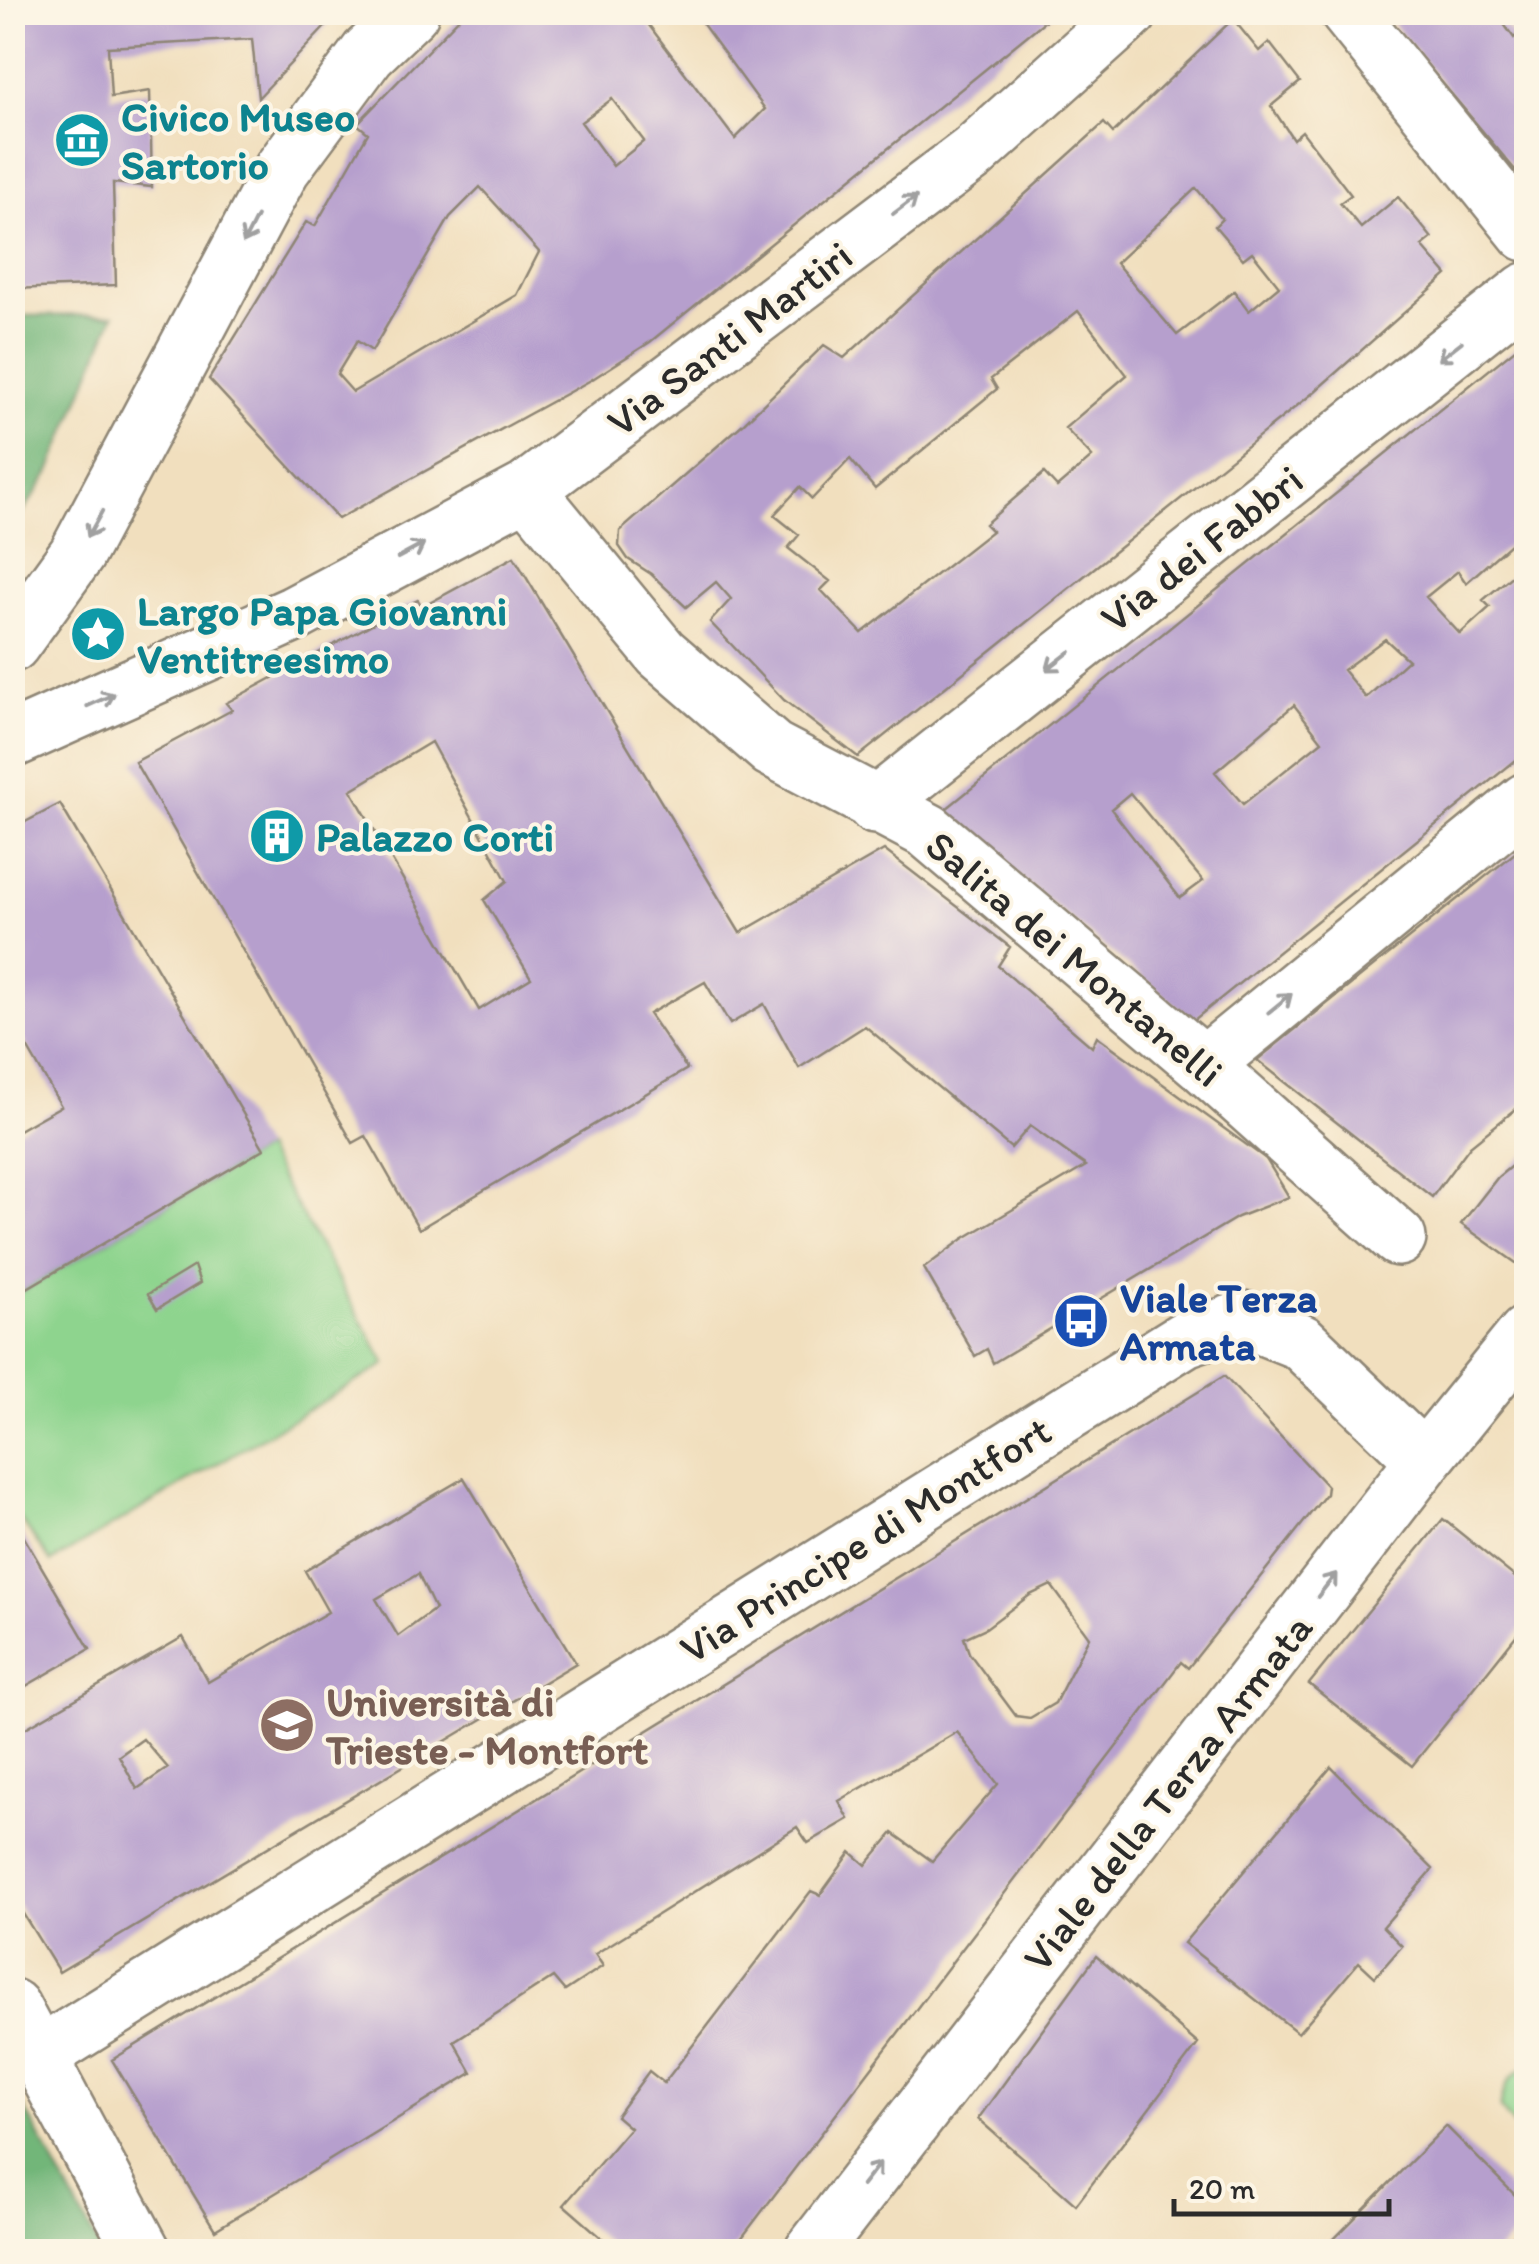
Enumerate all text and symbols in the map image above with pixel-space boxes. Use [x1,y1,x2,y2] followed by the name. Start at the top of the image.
[121,91,355,190] place label: Civico Museo Sartorio
[52,110,112,170] museum icon: Civico Museo Sartorio
[891,194,918,215] one-way arrow
[240,214,259,244] one-way arrow
[597,230,862,447] street label: Via Santi Martiri
[1437,341,1464,362] one-way arrow
[1090,454,1313,643] street label: Via dei Fabbri
[84,508,104,538] one-way arrow
[395,541,425,561] one-way arrow
[137,585,507,684] place label: Largo Papa Giovanni Ventitreesimo
[68,604,128,664] place icon: Largo Papa Giovanni Ventitreesimo
[1045,650,1071,672] one-way arrow
[85,690,116,708] one-way arrow
[247,806,307,866] building icon: Palazzo Corti
[316,811,554,862] place label: Palazzo Corti
[916,819,1234,1097] street label: Salita dei Montanelli
[1266,992,1292,1014] one-way arrow
[1120,1272,1318,1371] place label: Viale Terza Armata
[1051,1291,1111,1351] bus stop icon: Viale Terza Armata
[670,1404,1060,1674] street label: Via Principe di Montfort
[1316,1572,1337,1599] one-way arrow
[1012,1603,1323,1981] street label: Viale della Terza Armata
[325,1676,648,1775] place label: Università di Trieste - Montfort
[257,1695,317,1755] school or university icon: Università di Trieste - Montfort
[1174,2154,1389,2216] scale bar
[860,2162,882,2188] one-way arrow
[1189,2170,1255,2207] text: 20 m

